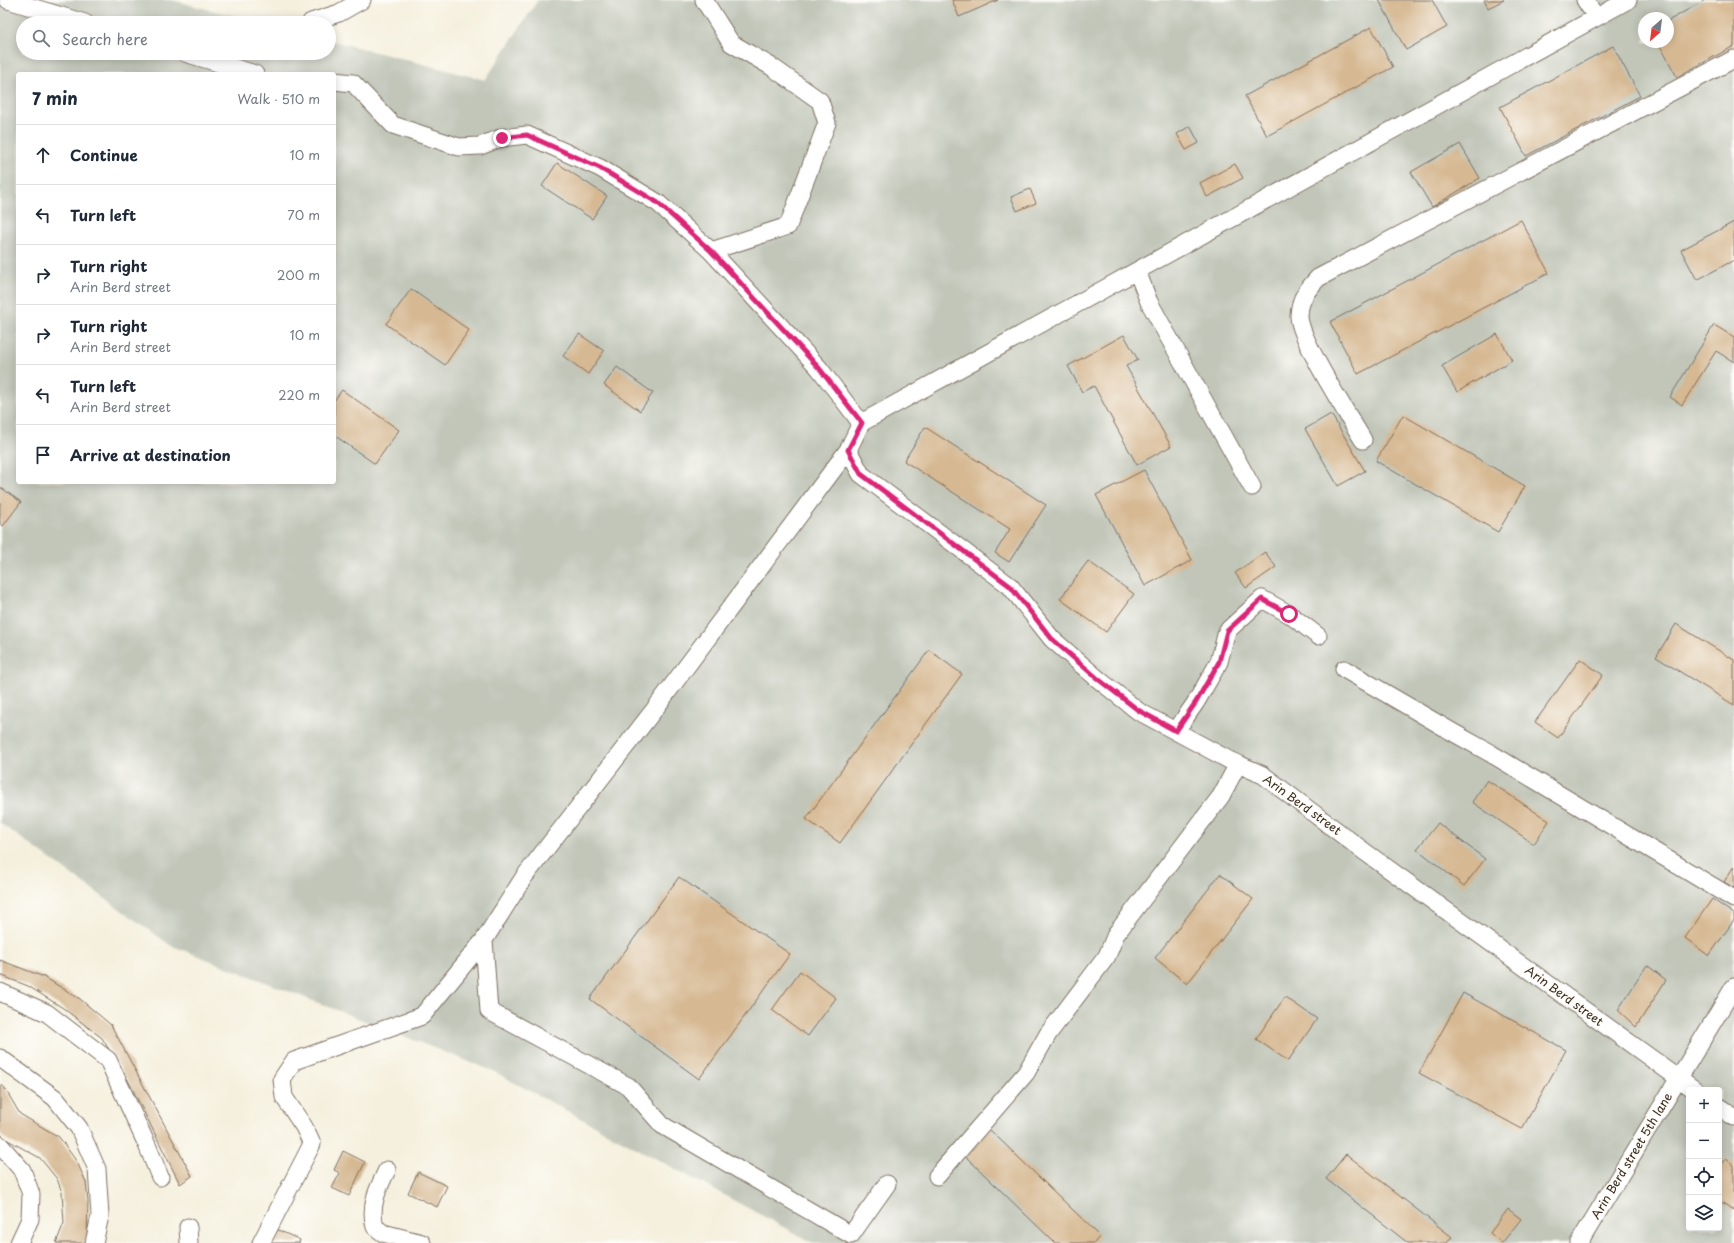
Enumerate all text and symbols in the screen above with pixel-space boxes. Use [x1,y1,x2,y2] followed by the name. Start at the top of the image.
[1638,12,1674,48] north arrow
[16,16,336,60] search box
[30,27,52,49] icon: search
[62,27,148,50] text: Search here
[32,85,78,111] text: 7 min
[237,89,320,108] text: Walk · 510 m
[493,129,511,147] route end
[70,143,138,166] text: Continue
[32,144,54,166] icon: ahead
[290,145,320,164] text: 10 m
[70,203,136,226] text: Turn left
[32,204,54,226] icon: left
[287,205,320,224] text: 70 m
[70,254,147,277] text: Turn right
[32,264,54,286] icon: right
[277,265,320,284] text: 200 m
[70,277,171,296] text: Arin Berd street
[70,314,147,337] text: Turn right
[32,324,54,346] icon: right
[290,325,320,344] text: 10 m
[70,337,171,356] text: Arin Berd street
[70,374,136,397] text: Turn left
[32,384,54,406] icon: left
[278,385,320,404] text: 220 m
[70,397,171,416] text: Arin Berd street
[70,443,231,466] text: Arrive at destination
[32,444,54,466] icon: arrive
[1280,605,1298,623] route start
[1260,770,1346,839] street label: Arin Berd street
[1522,961,1608,1030] street label: Arin Berd street
[1686,1087,1722,1231] map controls
[1686,1087,1722,1123] button: +
[1586,1089,1676,1222] street label: Arin Berd street 5th lane
[1686,1123,1722,1159] button: −
[1686,1159,1722,1195] button: locate
[1686,1195,1722,1231] button: layers

